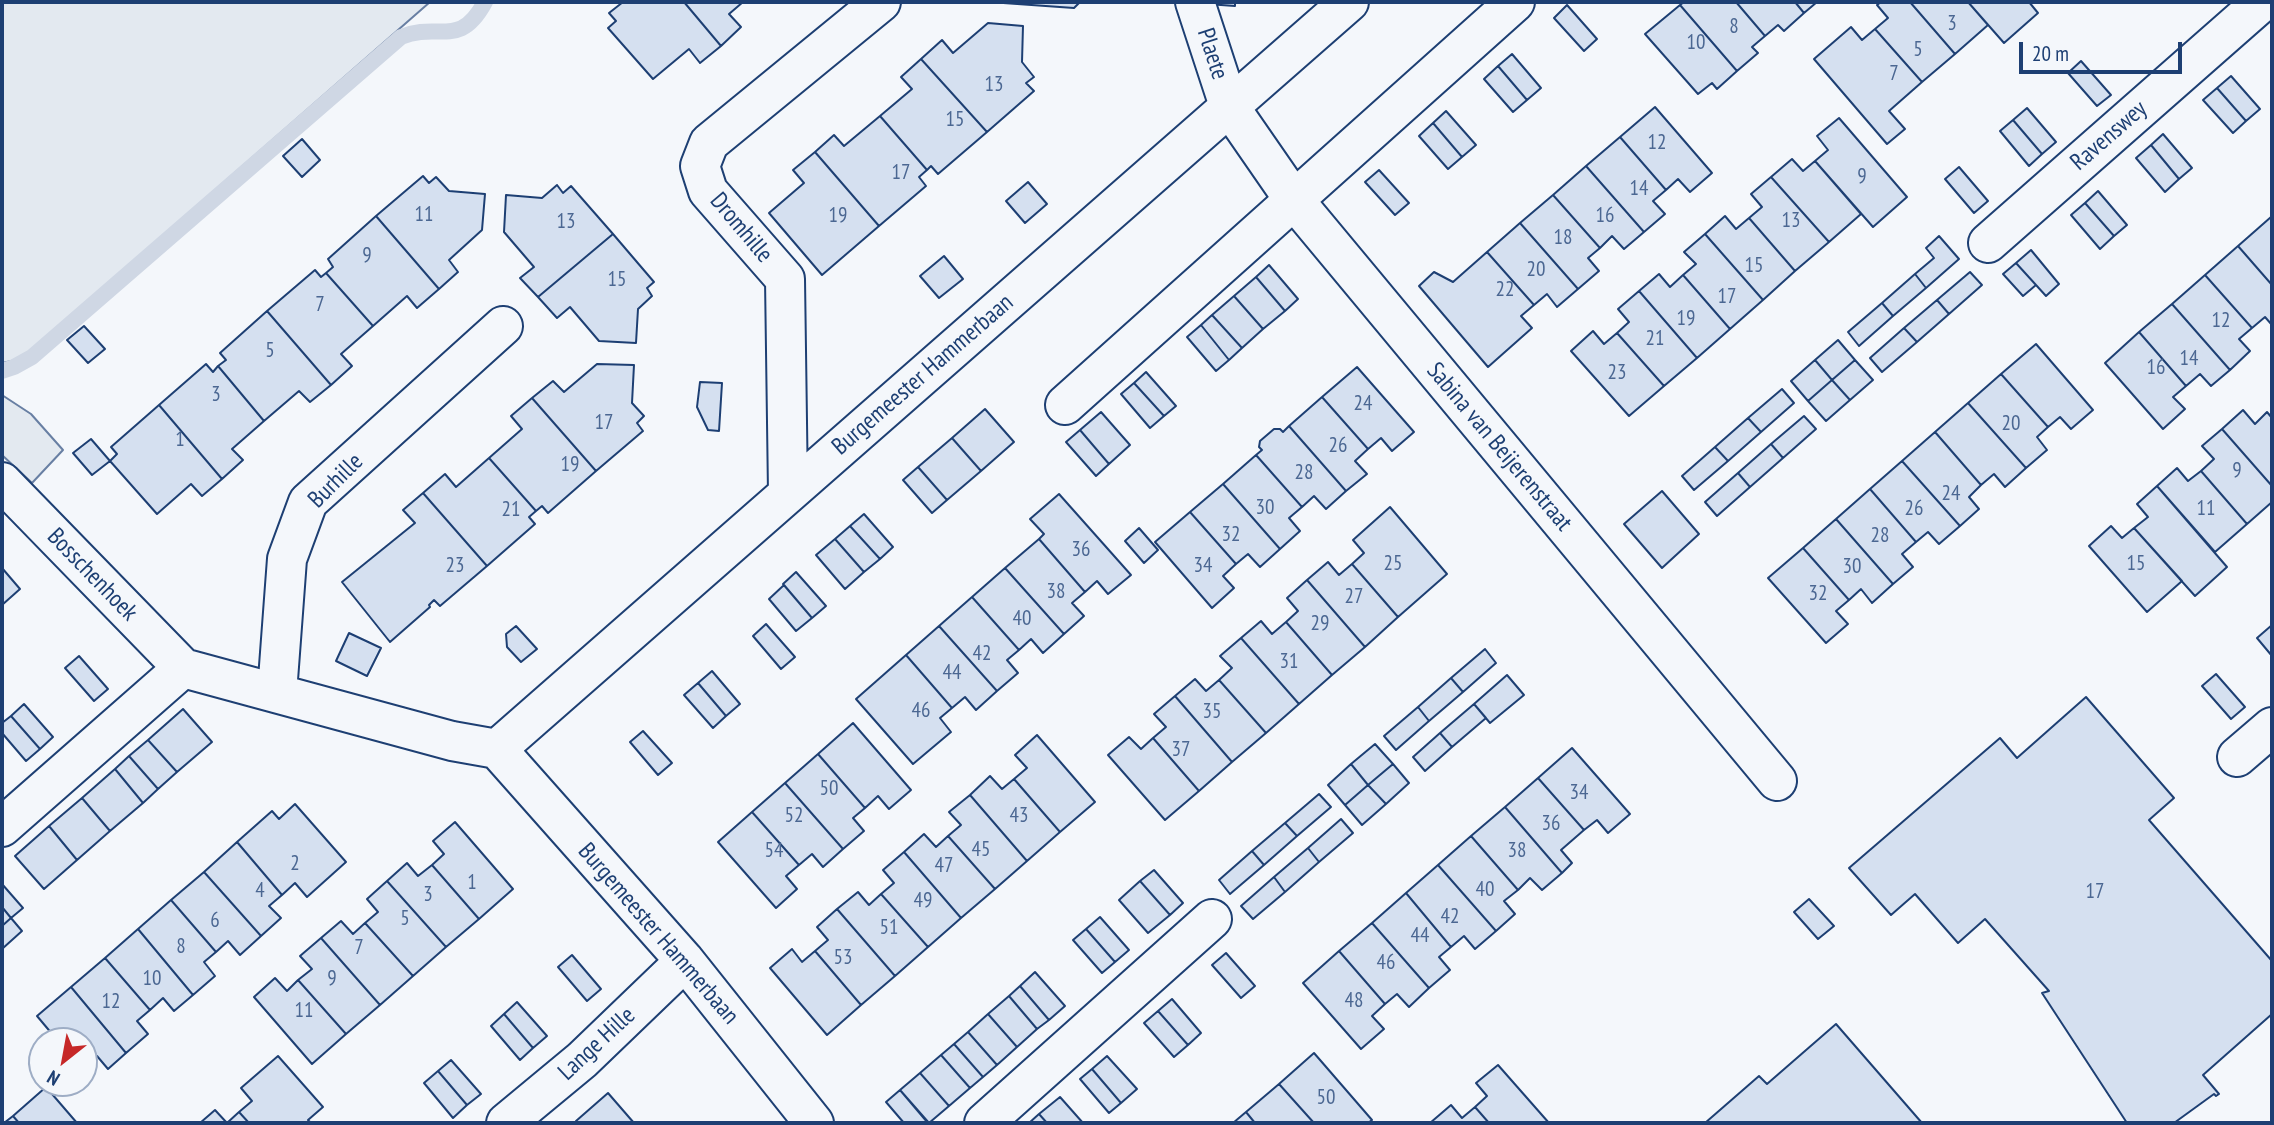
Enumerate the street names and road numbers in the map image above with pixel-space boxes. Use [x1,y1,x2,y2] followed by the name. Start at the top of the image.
[1190,25,1234,83] street label: Plaete
[2065,95,2153,177] street label: Ravenswey
[704,187,778,269] street label: Dromhille
[827,289,1019,461] street label: Burgemeester Hammerbaan
[1420,357,1578,537] street label: Sabina van Beijerenstraat
[303,448,369,514] street label: Burhille
[41,523,143,627] street label: Bosschenhoek
[572,838,744,1030] street label: Burgemeester Hammerbaan
[553,1001,641,1087] street label: Lange Hille

